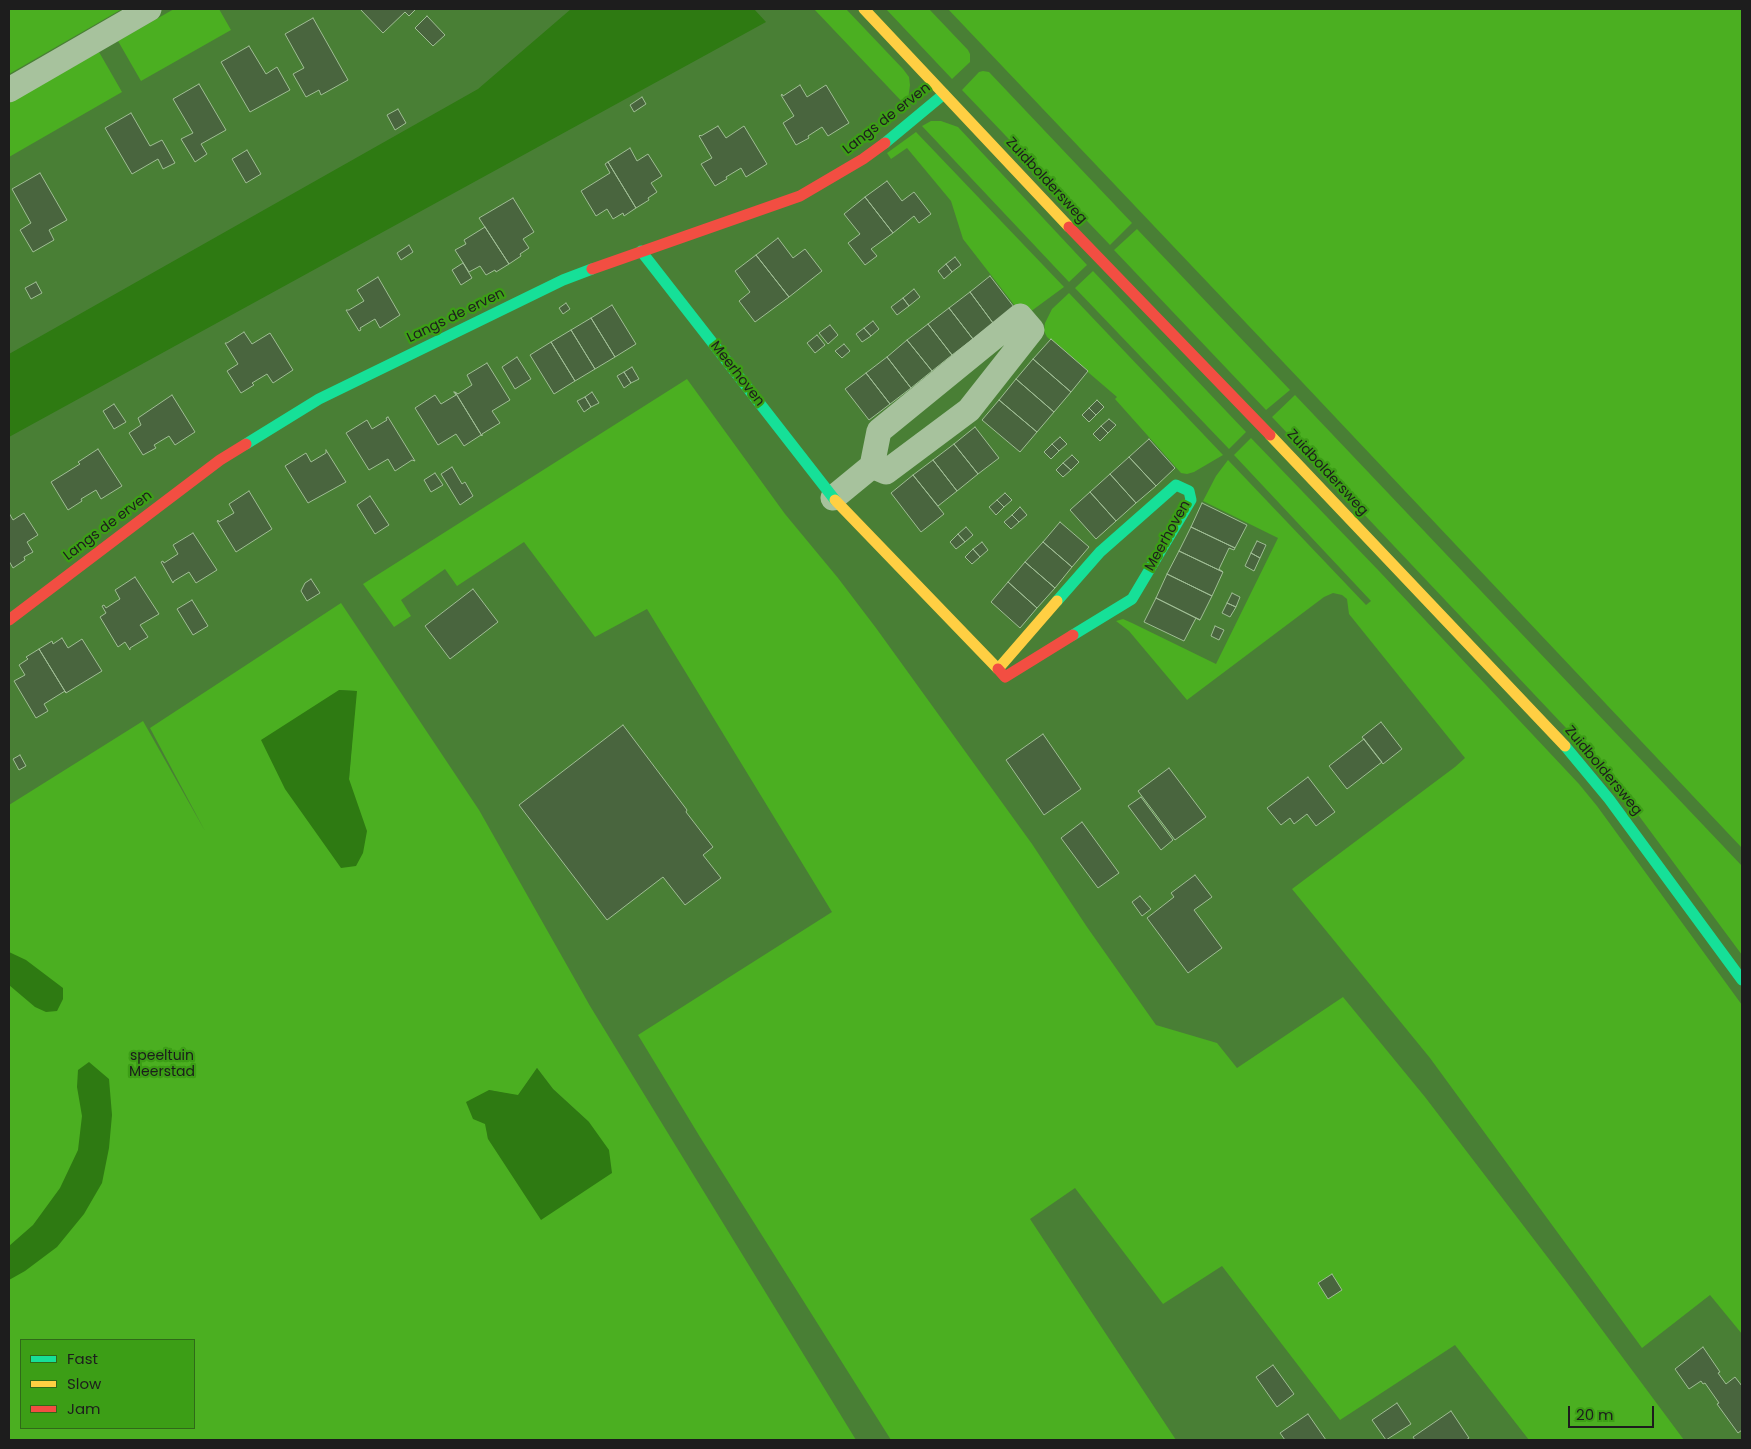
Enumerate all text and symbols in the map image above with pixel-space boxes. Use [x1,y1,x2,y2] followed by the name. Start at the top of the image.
[840,80,934,158] street label: Langs de erven
[1002,134,1090,228] street label: Zuidboldersweg
[405,285,507,347] street label: Langs de erven
[706,338,768,410] street label: Meerhoven
[1283,426,1371,520] street label: Zuidboldersweg
[61,487,155,565] street label: Langs de erven
[1142,498,1194,574] street label: Meerhoven
[1561,723,1645,819] street label: Zuidboldersweg
[129,1048,195,1080] park label: speeltuin Meerstad
[20,1339,195,1429] legend
[67,1348,98,1369] text: Fast
[67,1373,101,1394] text: Slow
[1571,1396,1657,1428] scale bar
[67,1398,101,1419] text: Jam
[1576,1404,1614,1425] text: 20 m

